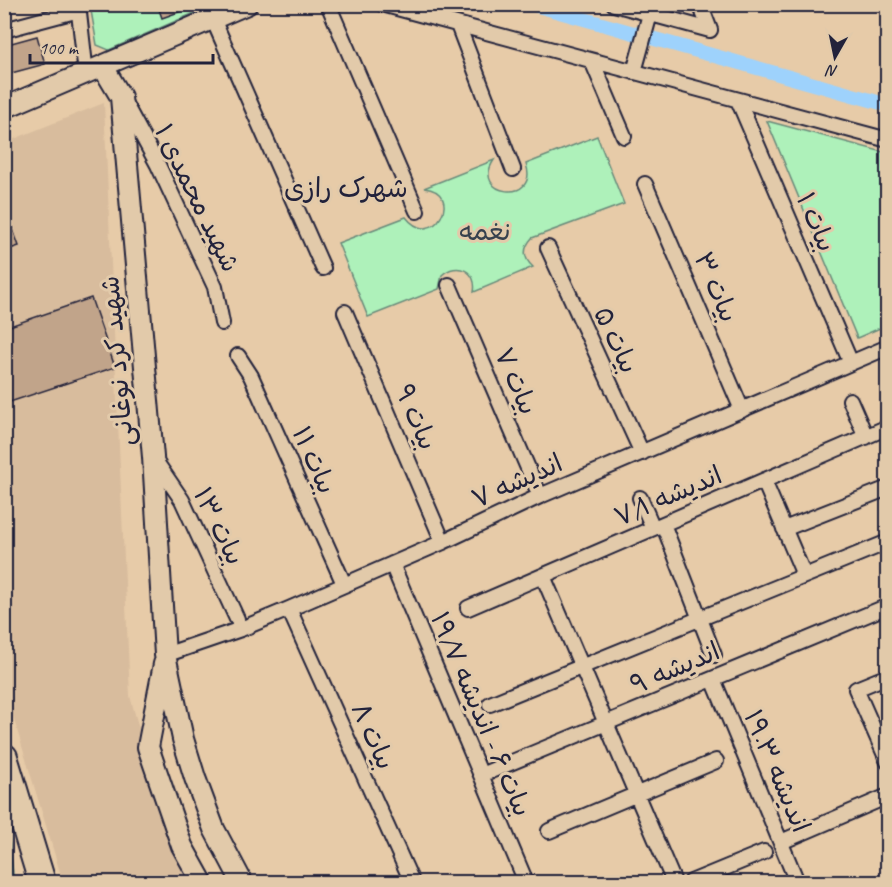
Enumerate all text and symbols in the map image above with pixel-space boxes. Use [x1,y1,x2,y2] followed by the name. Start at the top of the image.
[30,27,213,65] scale bar
[805,27,865,87] north arrow
[39,37,80,59] text: 100 m
[823,60,839,81] text: N
[147,119,247,277] street label: شهید محمدی ۱
[284,171,408,205] district label: شهرک رازی
[789,187,843,257] street label: بیات ۱
[459,215,511,248] park label: نغمه
[687,247,745,327] street label: بیات ۳
[93,274,141,448] street label: شهید کرد نوغانی
[586,301,646,379] street label: بیات ۵
[487,342,545,420] street label: بیات ۷
[388,379,444,455] street label: بیات ۹
[285,421,343,499] street label: بیات ۱۱
[466,446,568,516] street label: اندیشه ۷
[609,459,727,533] street label: اندیشه ۷/۱
[186,482,252,570] street label: بیات ۱۳
[423,607,539,821] street label: بیات ۶ - اندیشه ۱۹/۷
[625,634,725,702] street label: اندیشه ۹
[344,697,402,775] street label: بیات ۸
[736,705,818,837] street label: اندیشه ۱۹.۳

